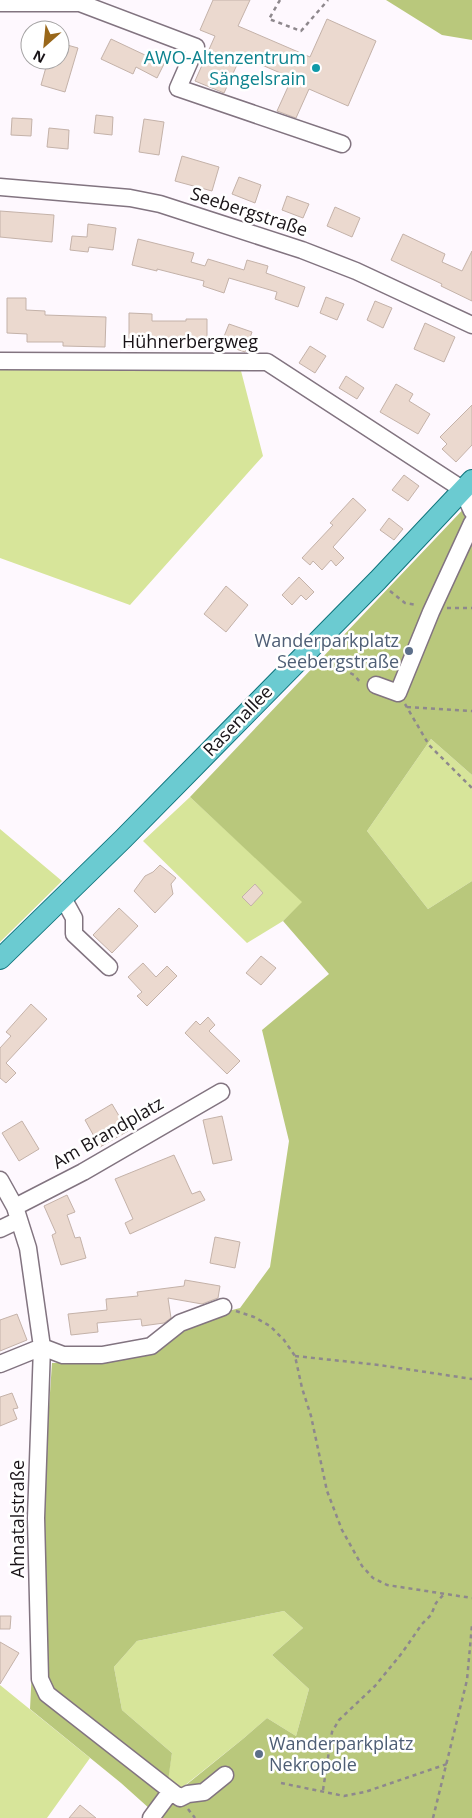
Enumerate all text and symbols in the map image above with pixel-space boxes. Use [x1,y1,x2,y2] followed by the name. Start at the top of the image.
[20,20,70,70] north arrow
[144,45,306,90] place label: AWO-Altenzentrum Sängelsrain
[29,46,48,68] text: N
[310,62,322,74] marker: AWO-Altenzentrum Sängelsrain
[188,181,311,241] street label: Seebergstraße
[122,329,258,353] street label: Hühnerbergweg
[255,628,399,673] place label: Wanderparkplatz Seebergstraße
[403,645,415,657] marker: Wanderparkplatz Seebergstraße
[197,680,277,761] street label: Rasenallee
[48,1091,167,1174] street label: Am Brandplatz
[5,1460,29,1578] street label: Ahnatalstraße
[269,1731,413,1776] place label: Wanderparkplatz Nekropole
[253,1748,265,1760] marker: Wanderparkplatz Nekropole

